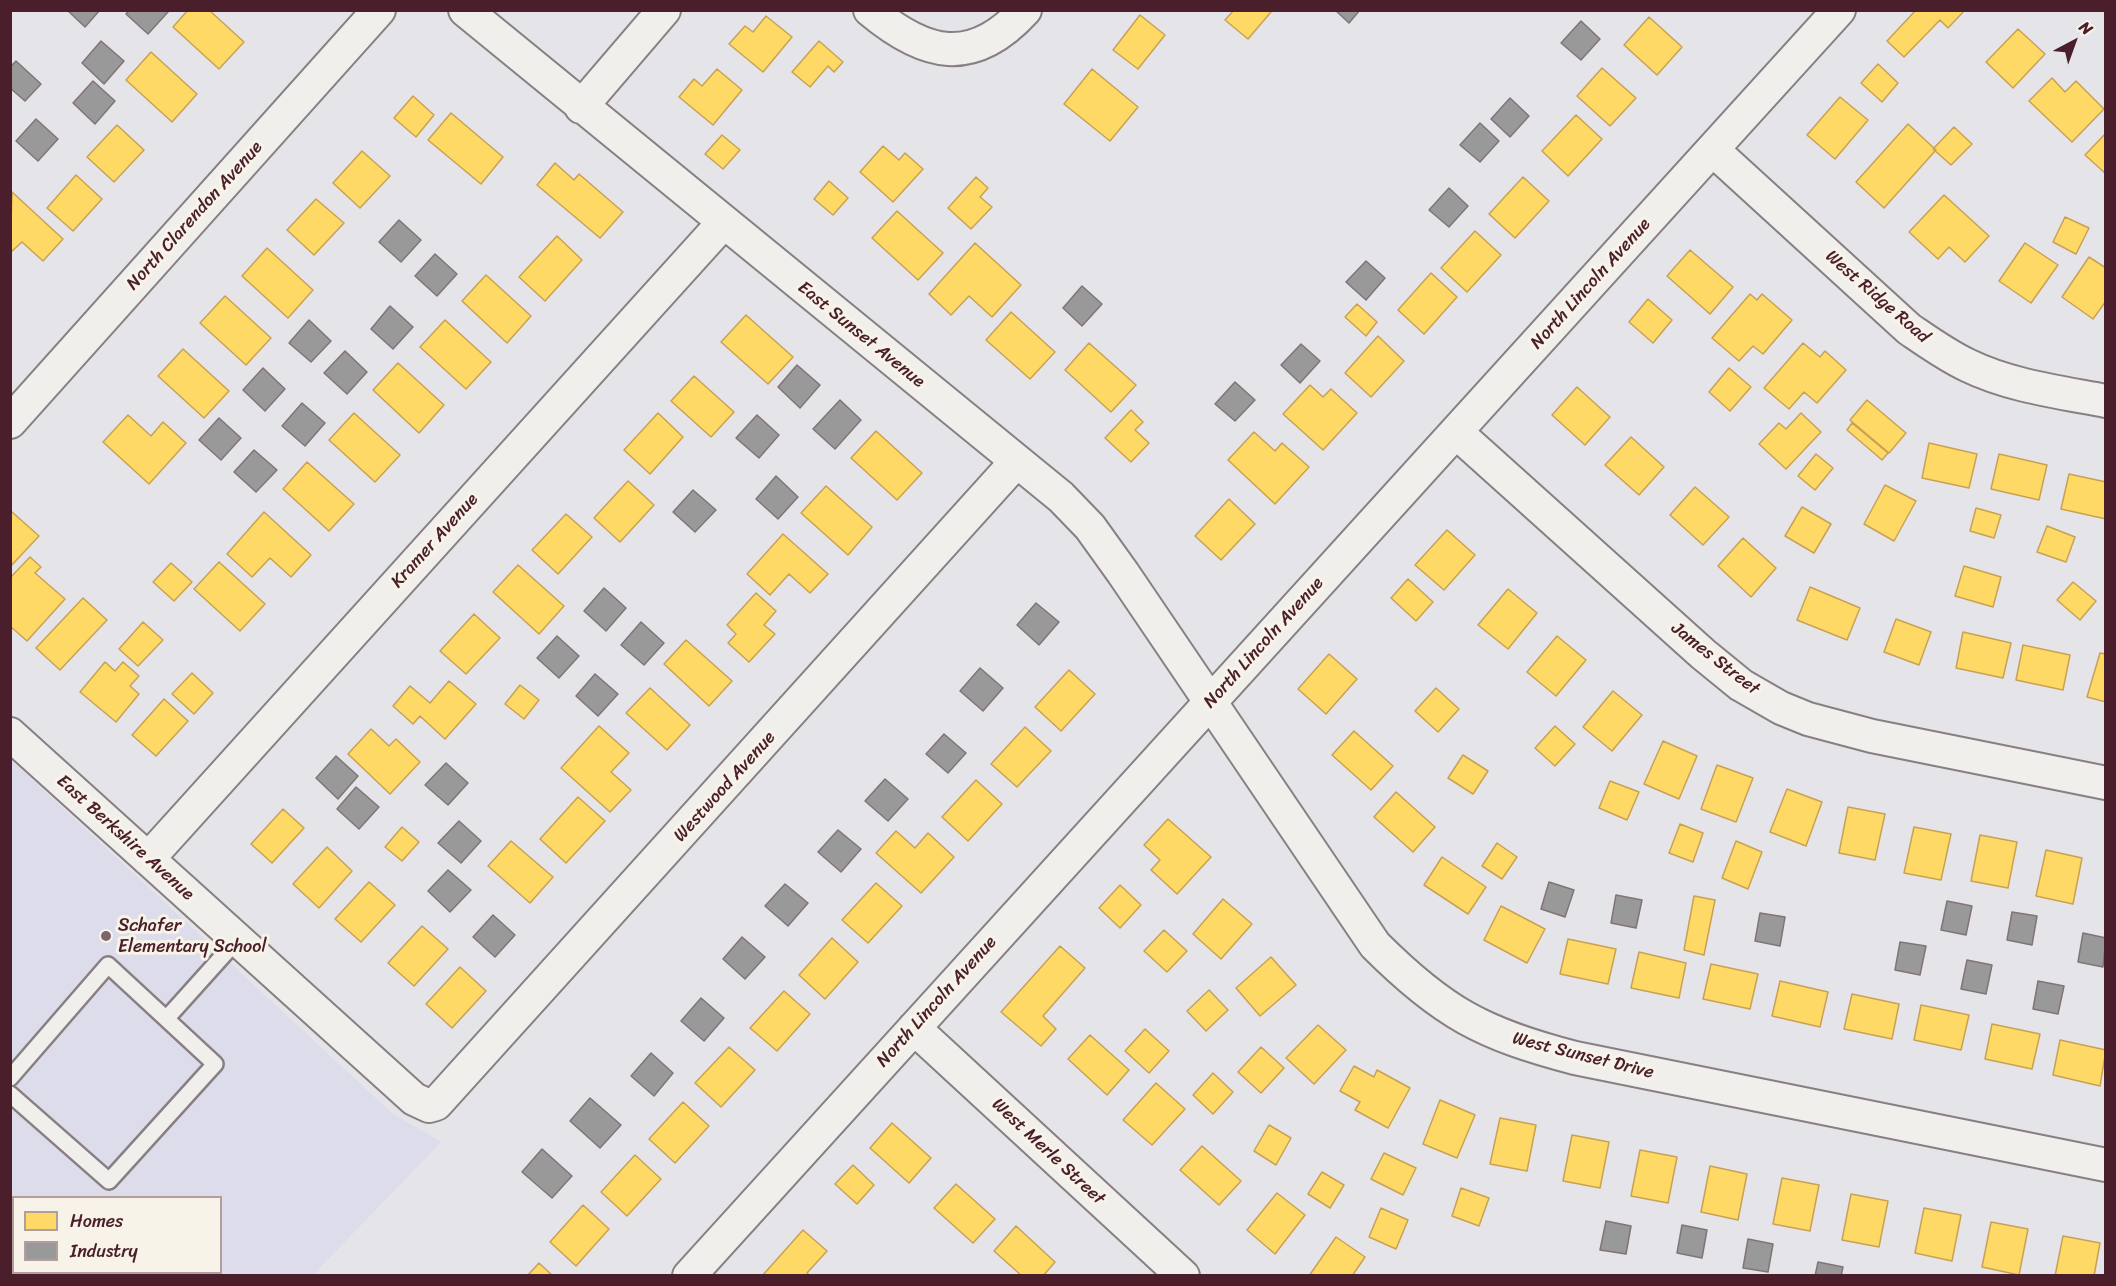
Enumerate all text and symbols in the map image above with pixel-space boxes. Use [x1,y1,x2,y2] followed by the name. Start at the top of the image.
[2044,12,2104,72] north arrow
[2072,13,2100,43] text: N
[122,137,268,295] street label: North Clarendon Avenue
[1526,214,1656,354] street label: North Lincoln Avenue
[1821,246,1933,348] street label: West Ridge Road
[793,277,929,393] street label: East Sunset Avenue
[387,489,483,593] street label: Kramer Avenue
[1199,573,1329,713] street label: North Lincoln Avenue
[1667,618,1763,700] street label: James Street
[670,727,780,847] street label: Westwood Avenue
[52,771,198,905] street label: East Berkshire Avenue
[118,915,267,958] place label: Schafer Elementary School
[99,929,113,943] marker: Schafer Elementary School
[872,932,1002,1072] street label: North Lincoln Avenue
[1510,1028,1656,1084] street label: West Sunset Drive
[987,1094,1109,1210] street label: West Merle Street
[12,1196,222,1274] legend
[70,1205,123,1237] text: Homes
[70,1235,138,1267] text: Industry

